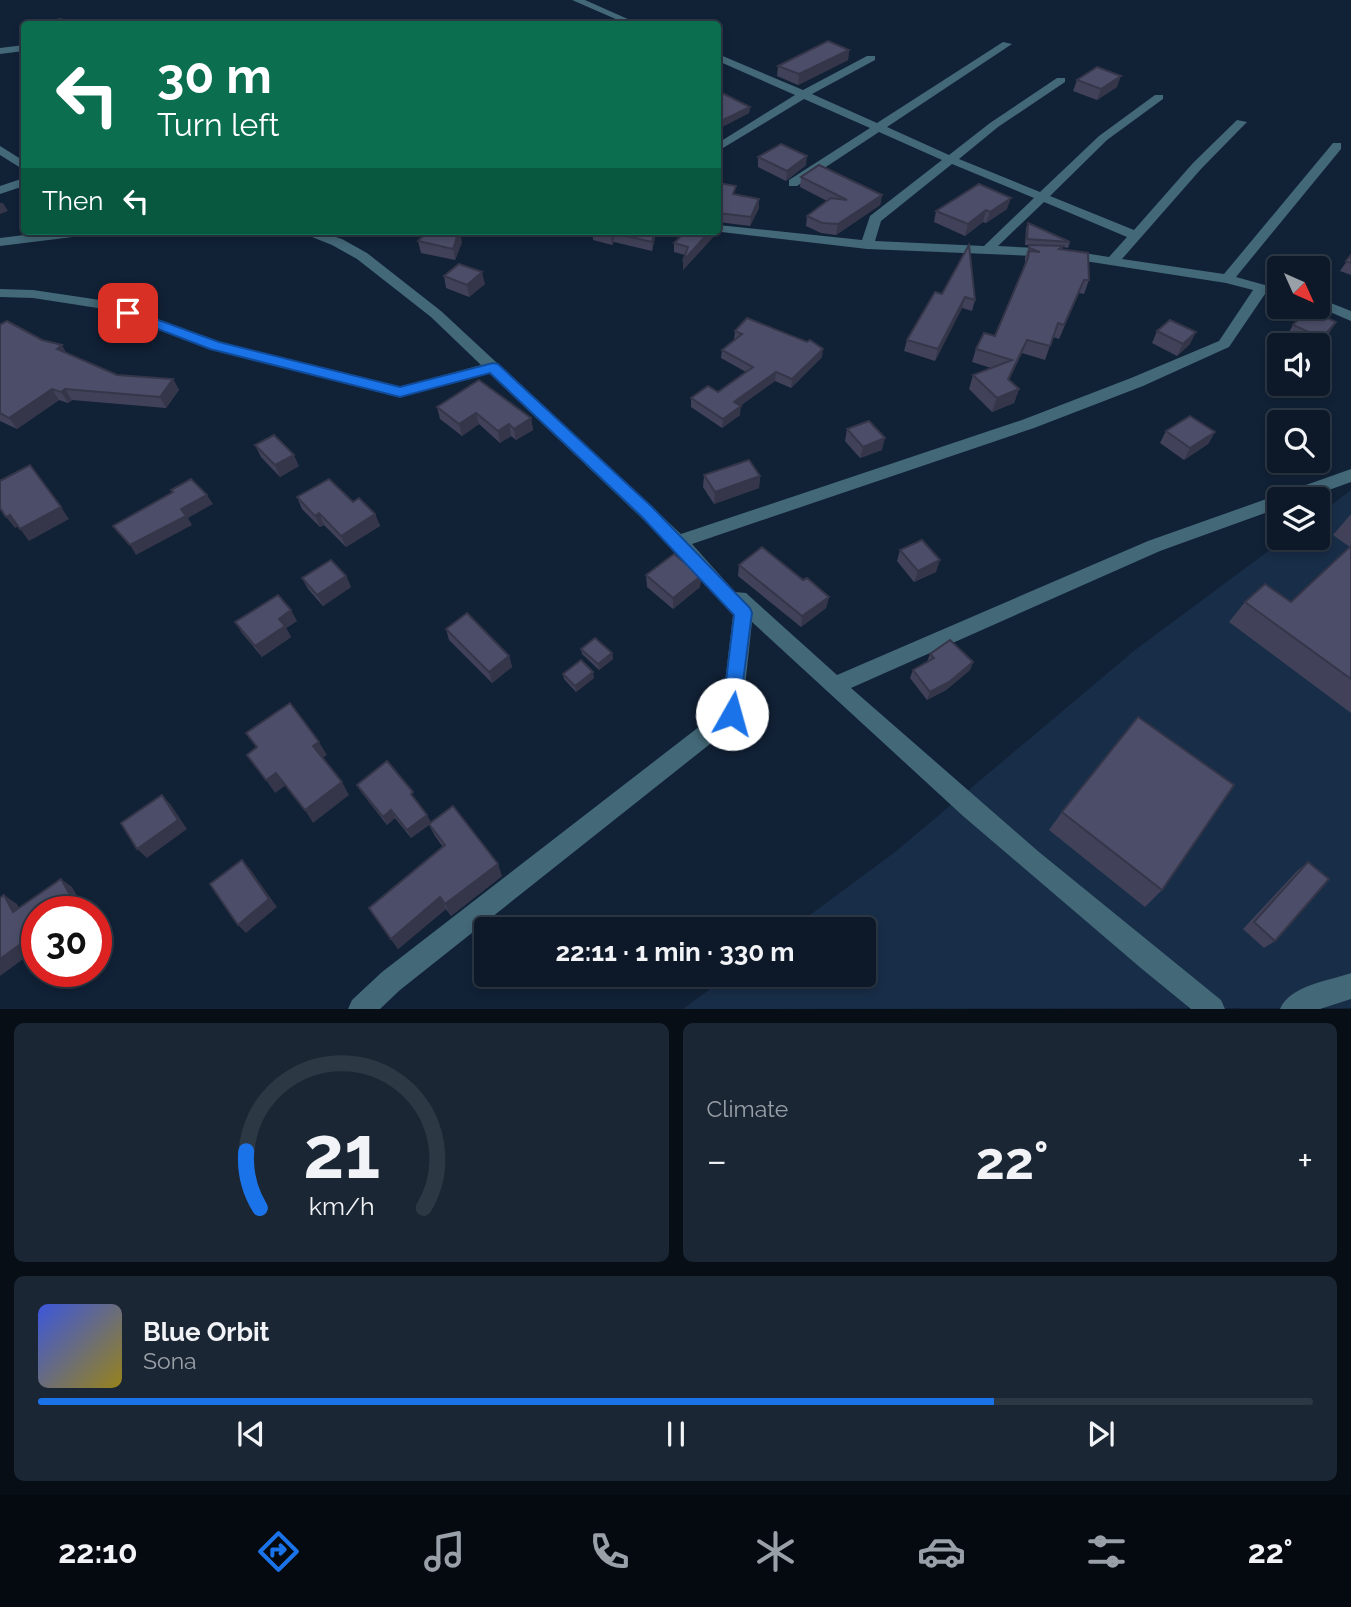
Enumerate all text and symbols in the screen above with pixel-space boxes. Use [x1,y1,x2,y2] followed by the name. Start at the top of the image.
[157,47,272,104] text: 30 m
[42,49,133,140] icon: left
[157,106,279,143] text: Turn left
[117,182,155,220] icon: left
[42,186,103,216] text: Then
[1267,256,1330,318] north arrow
[1267,256,1330,550] map controls
[98,283,158,343] pin
[109,294,147,332] icon: arrive
[1267,333,1330,396] button: sound
[1267,410,1330,473] button: search
[1267,487,1330,550] button: layers
[695,677,769,751] position arrow
[21,896,112,987] speed limit sign: 30
[555,937,795,967] text: 22:11 · 1 min · 330 m
[707,1095,788,1122] text: Climate
[303,1111,380,1196] text: 21
[976,1130,1049,1191] text: 22°
[707,1138,727,1183] text: −
[1297,1138,1313,1183] text: +
[308,1191,374,1221] text: km/h
[143,1317,270,1347] text: Blue Orbit
[143,1347,197,1374] text: Sona
[232,1415,270,1453] icon: previous
[657,1415,695,1453] icon: pause
[1082,1415,1120,1453] icon: next
[254,1527,303,1576] icon: directions
[420,1527,469,1576] icon: music
[585,1527,634,1576] icon: phone
[751,1527,800,1576] icon: climate
[917,1527,966,1576] icon: car
[1082,1527,1131,1576] icon: filters
[58,1533,138,1570] text: 22:10
[1248,1533,1293,1570] text: 22°

